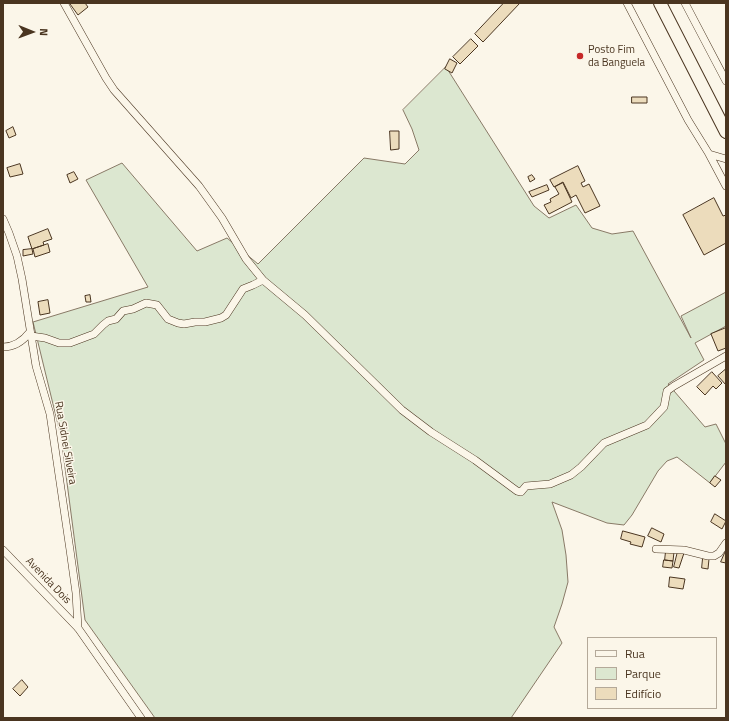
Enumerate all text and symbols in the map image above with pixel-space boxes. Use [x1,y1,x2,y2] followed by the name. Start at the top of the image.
[12,12,52,52] north arrow
[36,28,52,36] text: N
[588,43,645,69] place label: Posto Fim da Banguela
[575,51,585,61] marker: Posto Fim da Banguela
[51,400,79,486] street label: Rua Sidnei Silveira
[23,555,73,607] street label: Avenida Dois
[587,637,717,709] legend
[625,644,645,663] text: Rua
[625,664,661,683] text: Parque
[625,684,661,703] text: Edifício

